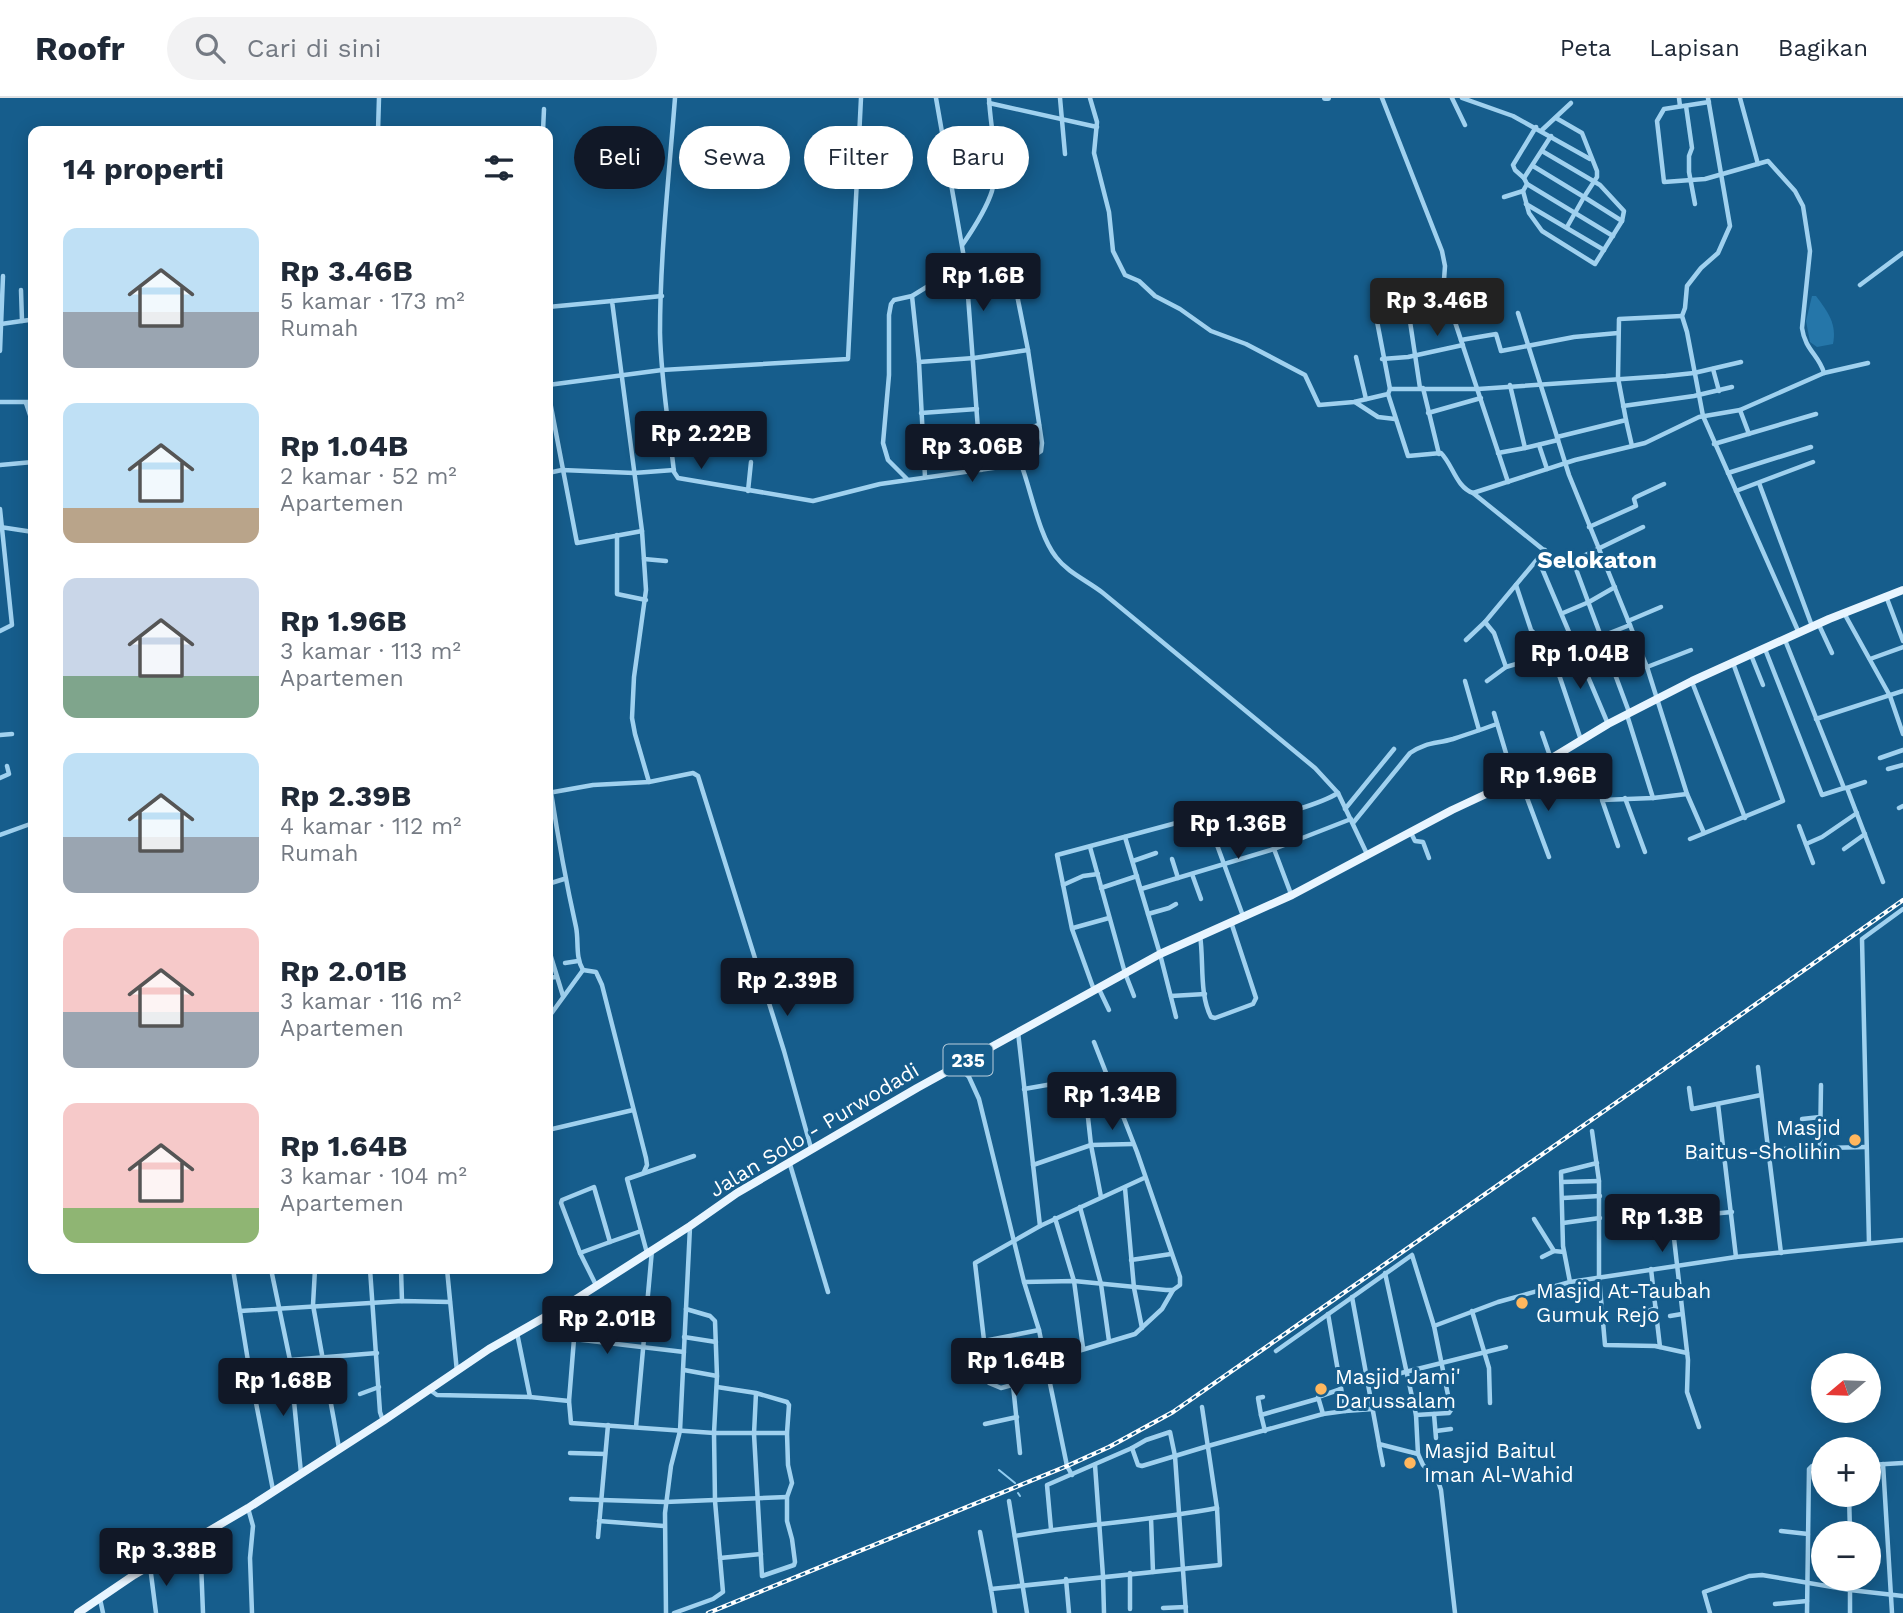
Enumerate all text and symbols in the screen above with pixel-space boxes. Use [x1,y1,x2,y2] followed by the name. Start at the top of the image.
[167,17,657,80] search box
[35,29,125,68] text: Roofr
[191,29,229,67] icon: search
[247,33,381,63] text: Cari di sini
[1560,34,1611,62] text: Peta
[1649,34,1740,62] text: Lapisan
[1778,34,1868,62] text: Bagikan
[574,126,665,189] chip: Beli
[679,126,790,189] chip: Sewa
[804,126,913,189] chip: Filter
[927,126,1029,189] chip: Baru
[480,149,518,187] icon: filters
[63,151,224,186] text: 14 properti
[280,253,413,288] text: Rp 3.46B
[918,254,1048,313] pin: Rp 1.6B
[119,256,203,340] icon: home
[942,262,1024,289] text: Rp 1.6B
[1365,278,1509,338] pin: Rp 3.46B
[1386,287,1488,314] text: Rp 3.46B
[280,288,465,315] text: 5 kamar · 173 m²
[280,315,358,342] text: Rumah
[629,412,773,471] pin: Rp 2.22B
[651,420,751,447] text: Rp 2.22B
[900,424,1044,484] pin: Rp 3.06B
[280,428,408,463] text: Rp 1.04B
[119,431,203,515] icon: home
[921,433,1023,460] text: Rp 3.06B
[280,463,457,490] text: 2 kamar · 52 m²
[280,490,404,517] text: Apartemen
[1537,546,1657,574] district label: Selokaton
[280,603,407,638] text: Rp 1.96B
[119,606,203,690] icon: home
[1508,632,1652,691] pin: Rp 1.04B
[280,638,461,665] text: 3 kamar · 113 m²
[1531,640,1629,667] text: Rp 1.04B
[280,665,404,692] text: Apartemen
[1476,754,1620,813] pin: Rp 1.96B
[1499,762,1597,789] text: Rp 1.96B
[280,778,411,813] text: Rp 2.39B
[119,781,203,865] icon: home
[1166,802,1310,861] pin: Rp 1.36B
[1190,810,1286,837] text: Rp 1.36B
[280,813,461,840] text: 4 kamar · 112 m²
[280,840,358,867] text: Rumah
[280,953,407,988] text: Rp 2.01B
[119,956,203,1040] icon: home
[715,958,859,1018] pin: Rp 2.39B
[737,967,837,994] text: Rp 2.39B
[280,988,461,1015] text: 3 kamar · 116 m²
[280,1015,404,1042] text: Apartemen
[944,1044,992,1076] road number: 235
[704,1057,923,1202] street label: Jalan Solo - Purwodadi
[1040,1072,1184,1132] pin: Rp 1.34B
[1063,1081,1161,1108] text: Rp 1.34B
[1684,1115,1841,1164] place label: Masjid Baitus-Sholihin
[280,1128,408,1163] text: Rp 1.64B
[119,1131,203,1215] icon: home
[1847,1132,1863,1148] marker: Masjid Baitus-Sholihin
[280,1163,467,1190] text: 3 kamar · 104 m²
[280,1190,404,1217] text: Apartemen
[1597,1194,1727,1254] pin: Rp 1.3B
[1621,1203,1703,1230] text: Rp 1.3B
[1536,1278,1711,1327] place label: Masjid At-Taubah Gumuk Rejo
[1514,1295,1530,1311] marker: Masjid At-Taubah Gumuk Rejo
[535,1296,679,1356] pin: Rp 2.01B
[558,1305,656,1332] text: Rp 2.01B
[944,1338,1088,1398] pin: Rp 1.64B
[967,1347,1065,1374] text: Rp 1.64B
[1811,1353,1881,1423] north arrow
[1811,1353,1881,1591] map controls
[211,1358,355,1418] pin: Rp 1.68B
[1335,1364,1461,1413] place label: Masjid Jami' Darussalam
[234,1367,332,1394] text: Rp 1.68B
[1313,1381,1329,1397] marker: Masjid Jami' Darussalam
[1811,1437,1881,1507] button: +
[1424,1438,1574,1487] place label: Masjid Baitul Iman Al-Wahid
[1402,1455,1418,1471] marker: Masjid Baitul Iman Al-Wahid
[1811,1521,1881,1591] button: −
[94,1528,238,1588] pin: Rp 3.38B
[116,1537,216,1564] text: Rp 3.38B

